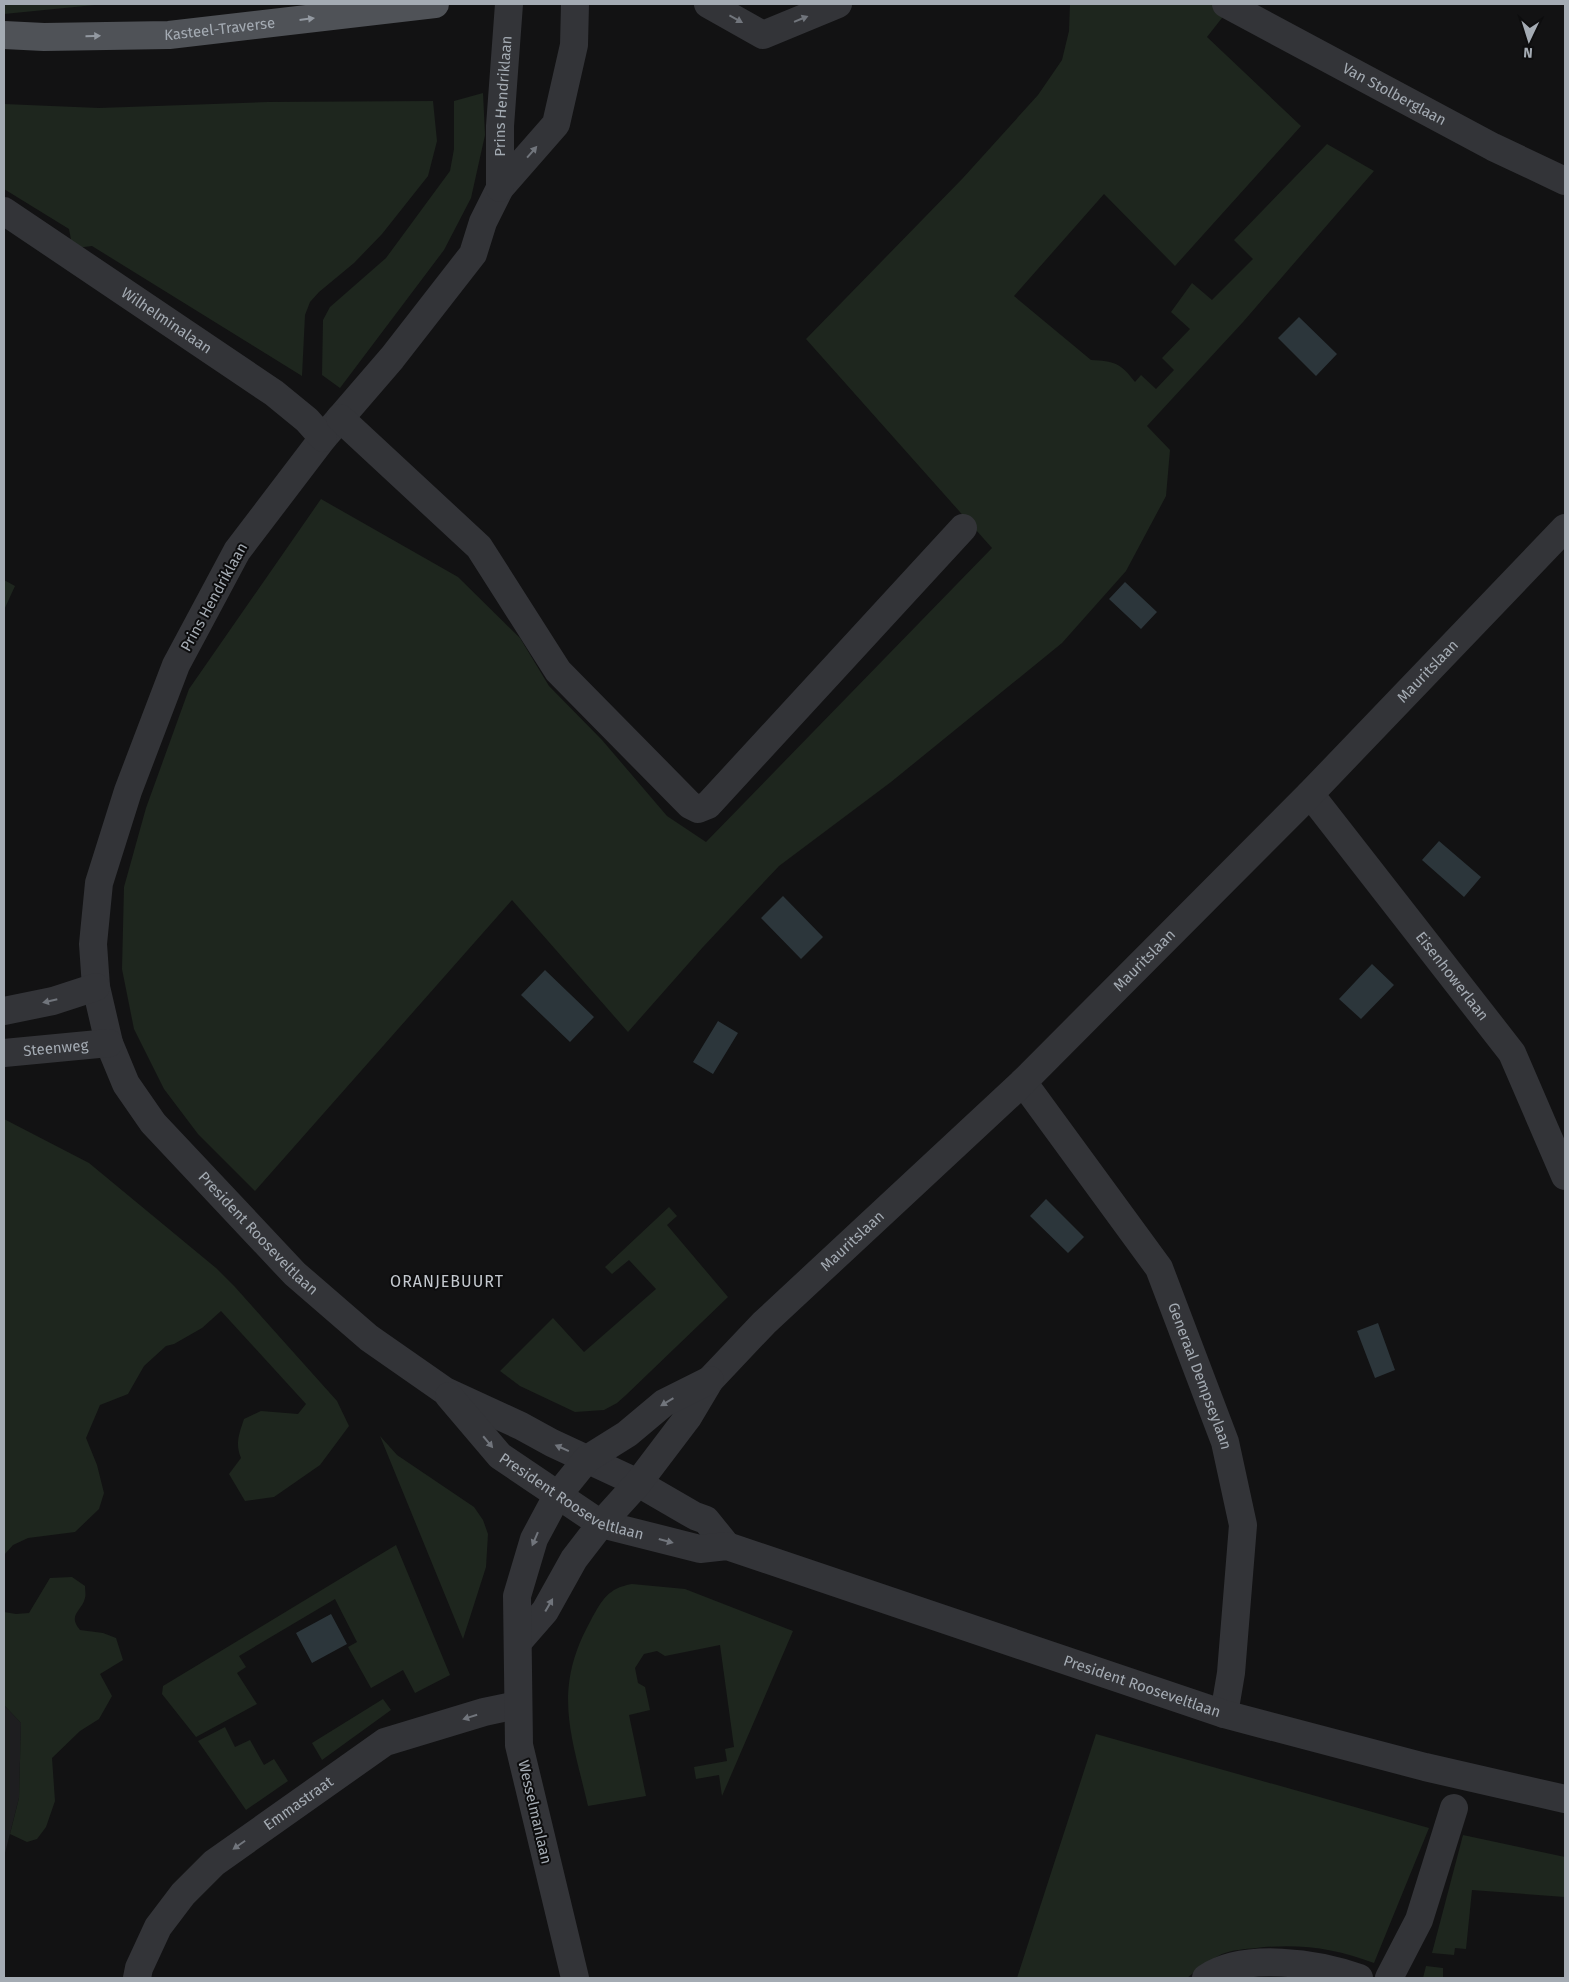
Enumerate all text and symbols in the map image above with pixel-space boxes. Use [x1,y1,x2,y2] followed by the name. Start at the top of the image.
[164,14,276,44] street label: Kasteel-Traverse
[300,15,316,23] one-way arrow
[728,15,743,23] one-way arrow
[793,15,808,22] one-way arrow
[1504,15,1554,65] north arrow
[85,32,101,40] one-way arrow
[491,35,516,157] street label: Prins Hendriklaan
[1523,44,1533,61] text: N
[1339,59,1449,129] street label: Van Stolberglaan
[526,146,538,158] one-way arrow
[118,284,215,358] street label: Wilhelminalaan
[177,540,251,654] street label: Prins Hendriklaan
[1393,636,1462,706] street label: Mauritslaan
[1109,925,1179,995] street label: Mauritslaan
[1412,928,1492,1024] street label: Eisenhowerlaan
[43,997,58,1005] one-way arrow
[22,1036,89,1060] street label: Steenweg
[195,1168,322,1299] street label: President Rooseveltlaan
[817,1207,888,1275] street label: Mauritslaan
[390,1272,504,1291] district label: ORANJEBUURT
[1164,1300,1235,1451] street label: Generaal Dempseylaan
[660,1398,673,1407] one-way arrow
[482,1436,493,1448] one-way arrow
[555,1443,569,1451] one-way arrow
[496,1449,646,1543] street label: President Rooseveltlaan
[531,1532,539,1547] one-way arrow
[658,1537,673,1545] one-way arrow
[544,1598,553,1611] one-way arrow
[1061,1651,1223,1721] street label: President Rooseveltlaan
[462,1713,477,1721] one-way arrow
[514,1758,556,1866] street label: Wesselmanlaan
[260,1772,337,1834] street label: Emmastraat
[232,1840,246,1850] one-way arrow

